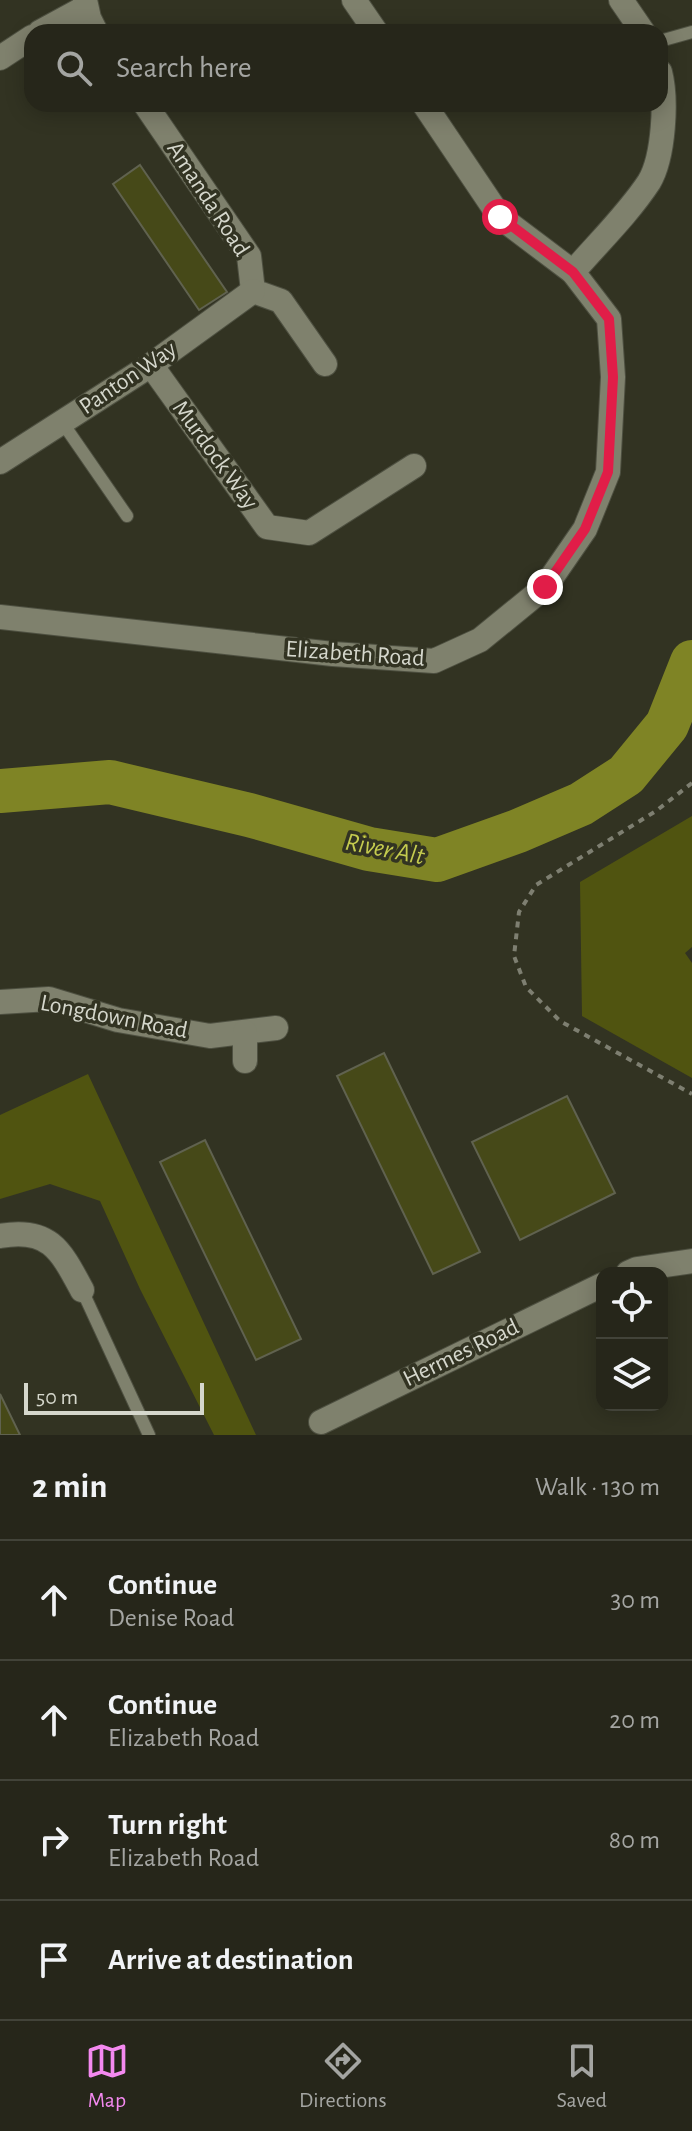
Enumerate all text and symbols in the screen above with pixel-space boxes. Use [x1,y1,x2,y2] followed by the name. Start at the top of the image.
[24,24,668,112] search box
[52,46,96,90] icon: search
[116,53,252,83] text: Search here
[162,137,254,261] street label: Amanda Road
[482,199,518,235] route start
[75,337,181,419] street label: Panton Way
[168,396,262,514] street label: Murdock Way
[527,569,563,605] route end
[285,637,425,671] street label: Elizabeth Road
[343,829,427,870] water label: River Alt
[38,991,190,1043] street label: Longdown Road
[596,1267,668,1411] map controls
[596,1267,668,1339] button: locate
[399,1315,523,1391] street label: Hermes Road
[596,1339,668,1411] button: layers
[24,1379,204,1415] scale bar
[36,1386,78,1408] text: 50 m
[32,1470,107,1504] text: 2 min
[535,1474,660,1500] text: Walk · 130 m
[108,1570,217,1600] text: Continue
[32,1578,76,1622] icon: ahead
[610,1587,660,1613] text: 30 m
[108,1605,234,1631] text: Denise Road
[108,1690,217,1720] text: Continue
[32,1698,76,1742] icon: ahead
[609,1707,660,1733] text: 20 m
[108,1725,259,1751] text: Elizabeth Road
[108,1810,227,1840] text: Turn right
[32,1818,76,1862] icon: right
[609,1827,660,1853] text: 80 m
[108,1845,259,1871] text: Elizabeth Road
[32,1938,76,1982] icon: arrive
[108,1945,354,1975] text: Arrive at destination
[85,2039,129,2113] tab: Map
[299,2039,387,2113] tab: Directions
[557,2039,607,2113] tab: Saved

